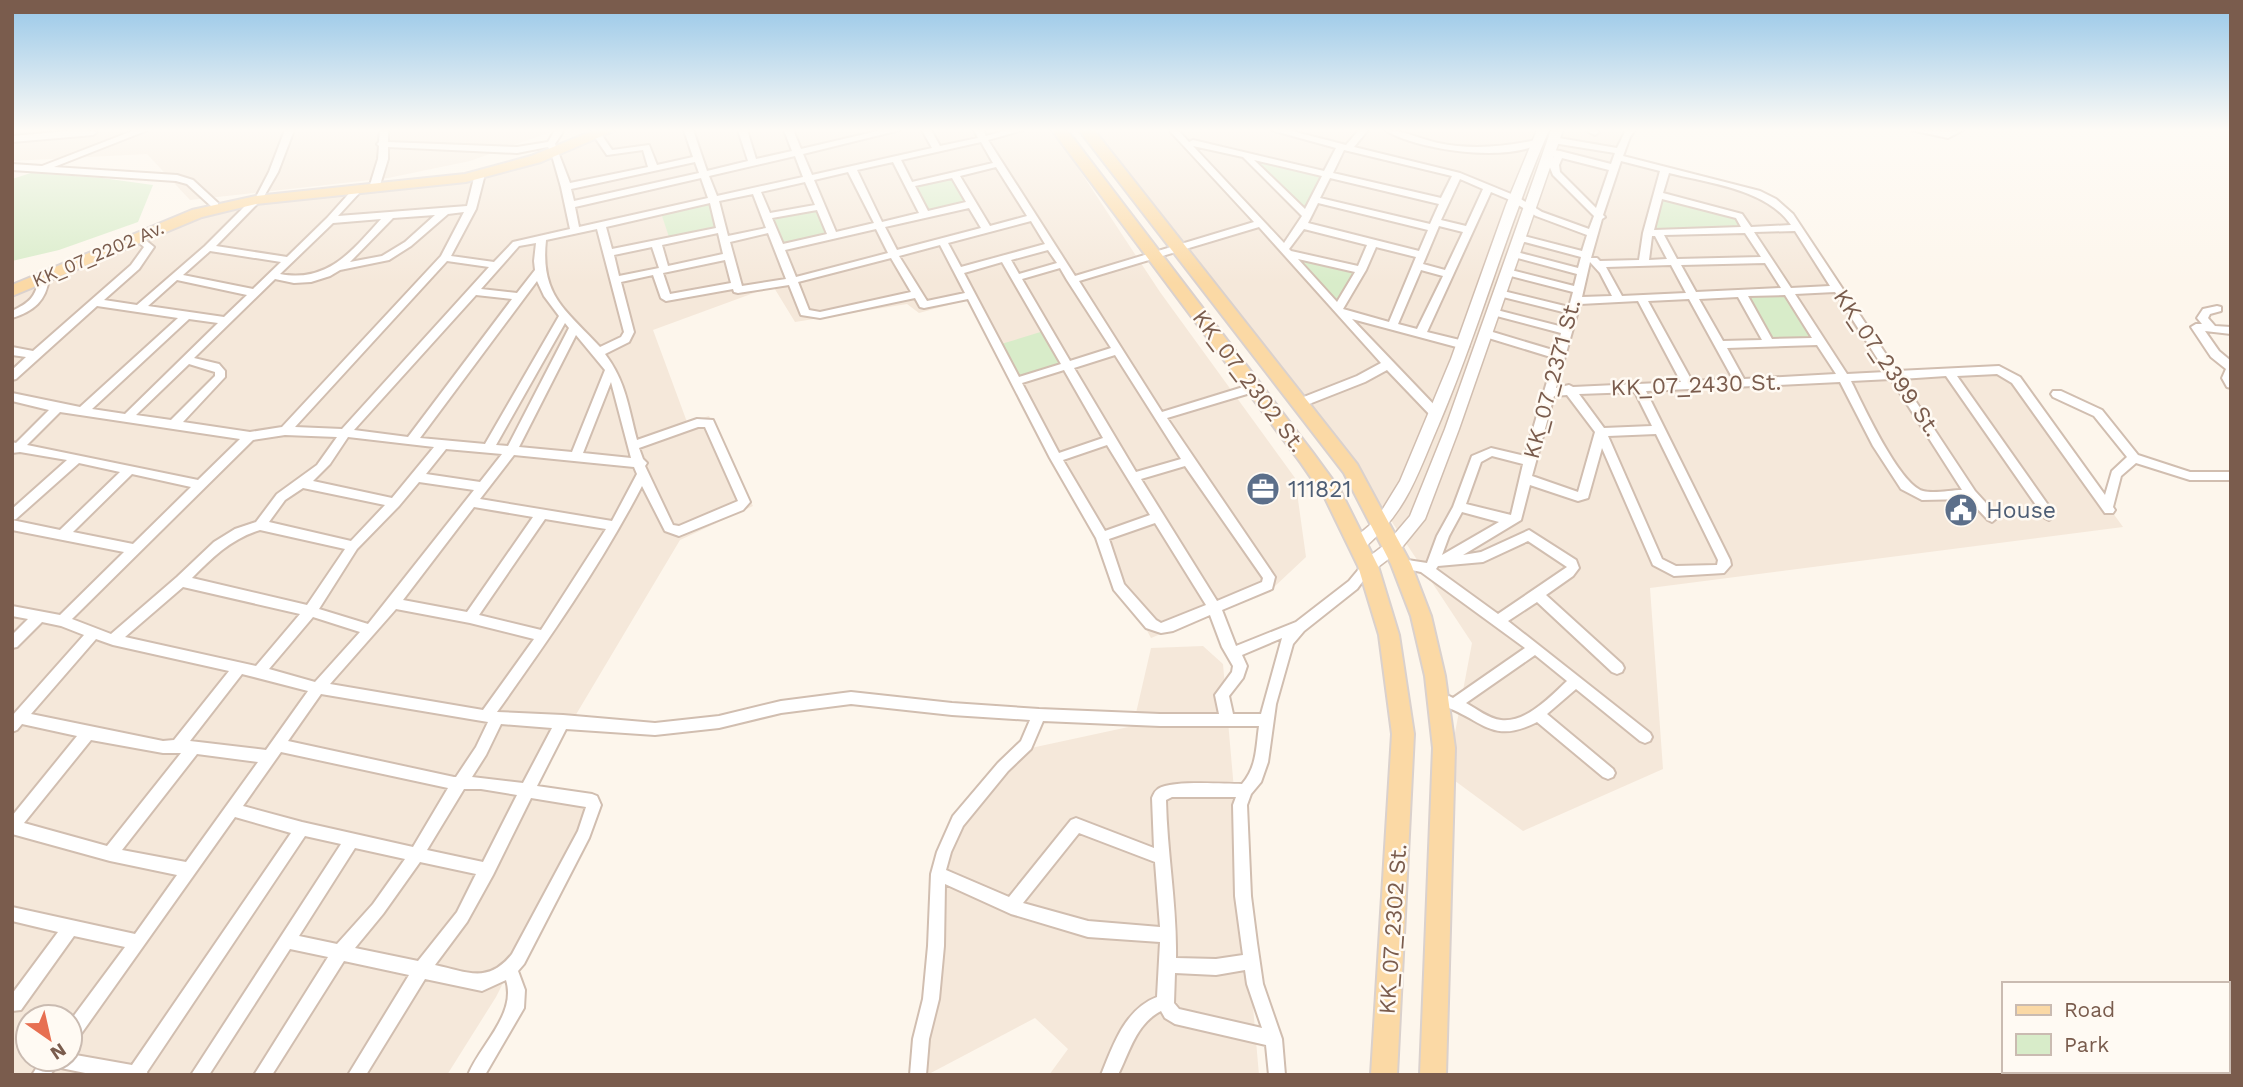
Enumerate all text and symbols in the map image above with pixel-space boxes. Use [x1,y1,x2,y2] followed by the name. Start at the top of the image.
[29,216,167,292] street label: KK_07_2202 Av.
[1828,284,1946,442] street label: KK_07_2399 St.
[1518,296,1586,462] street label: KK_07_2371 St.
[1187,305,1311,457] street label: KK_07_2302 St.
[1610,369,1782,401] street label: KK_07_2430 St.
[1244,470,1282,508] office icon: 111821
[1288,476,1351,503] place label: 111821
[1942,491,1980,529] public building icon: House
[1986,497,2056,524] place label: House
[1374,843,1412,1015] street label: KK_07_2302 St.
[2002,982,2229,1073] legend
[2064,997,2115,1022] text: Road
[14,1003,84,1073] north arrow
[2064,1032,2109,1057] text: Park
[46,1038,70,1065] text: N

